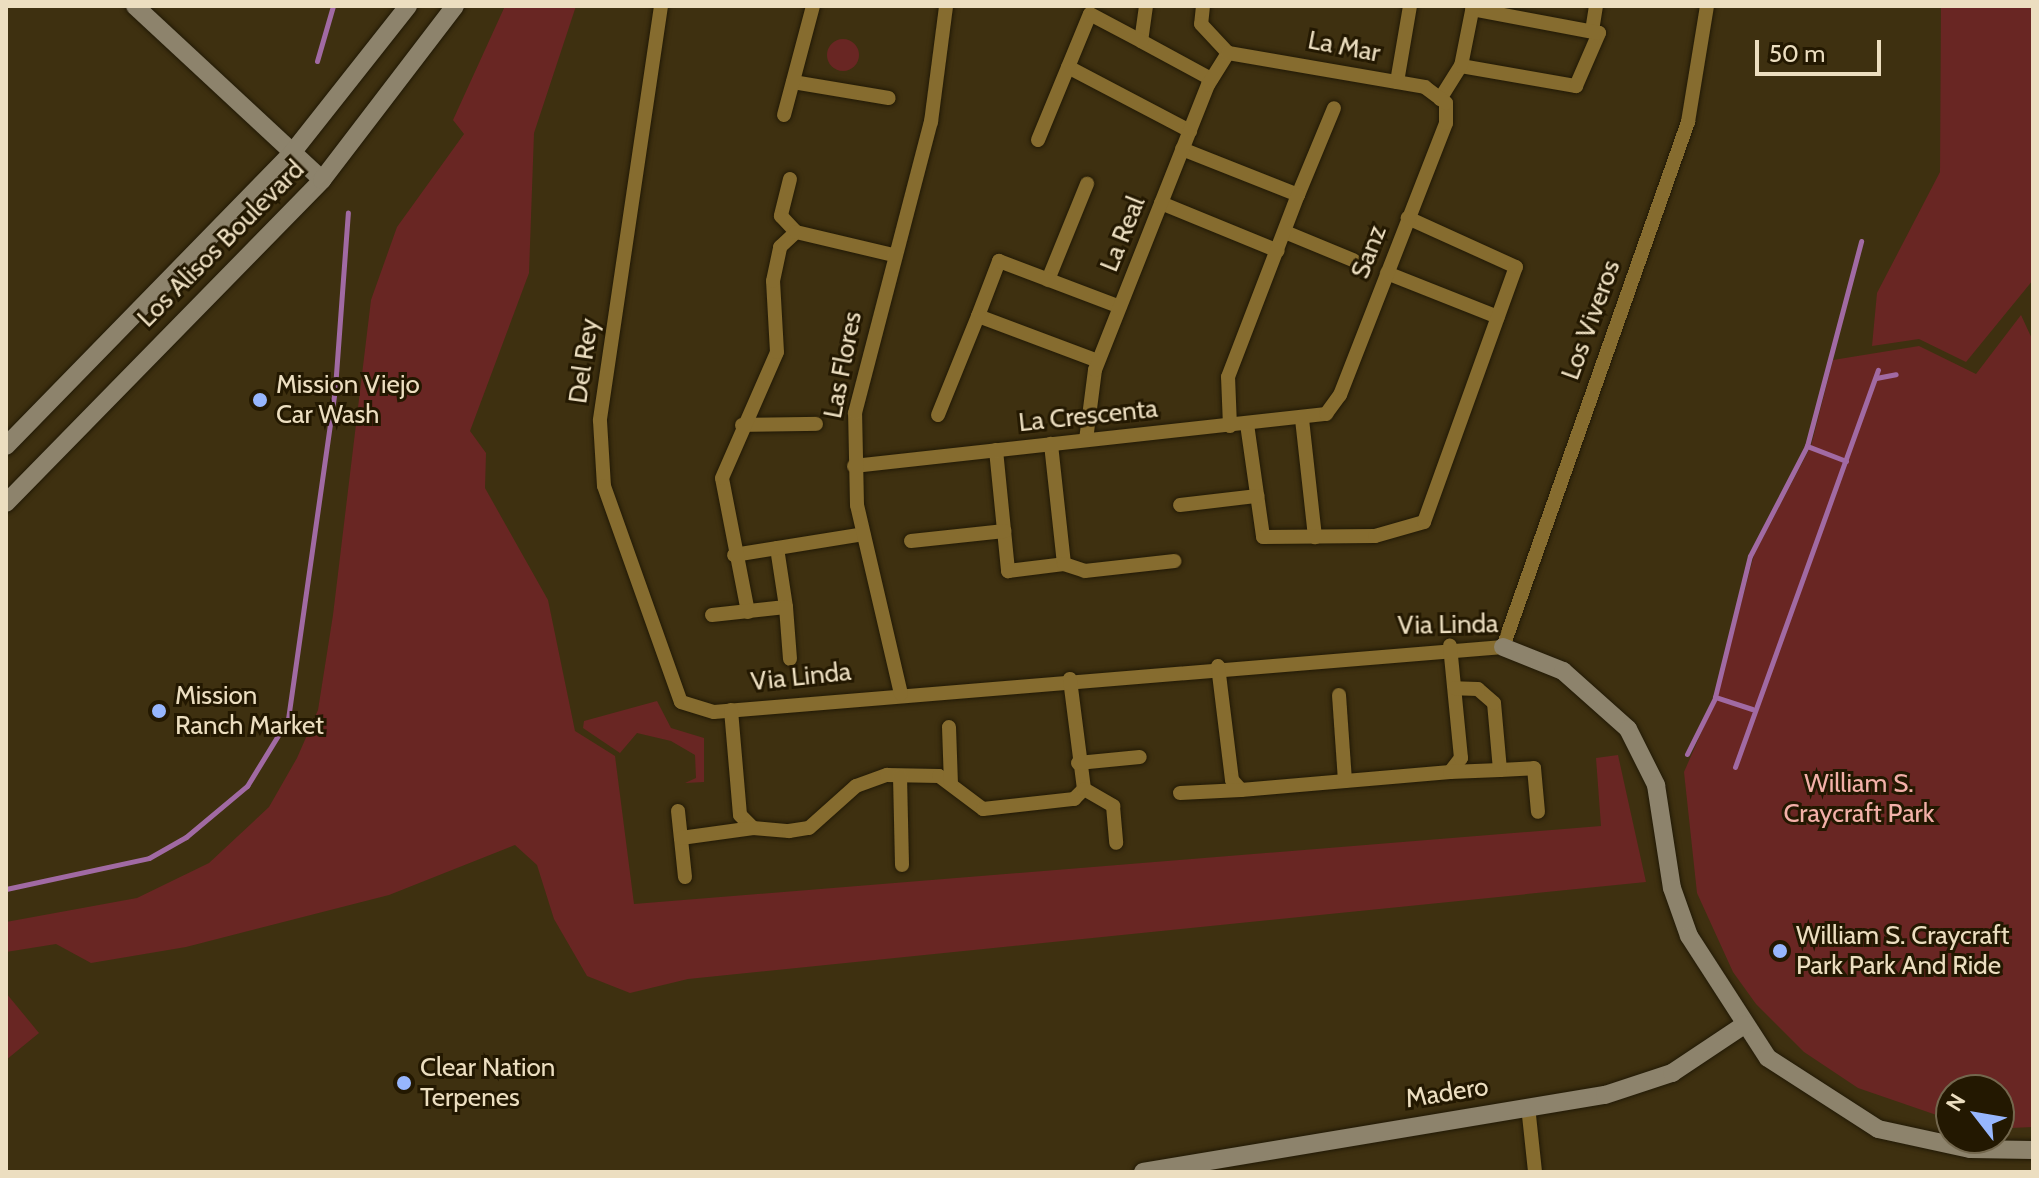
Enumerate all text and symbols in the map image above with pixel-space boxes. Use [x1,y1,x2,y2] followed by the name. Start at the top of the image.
[1759,24,1885,74] scale bar
[1305,25,1383,69] street label: La Mar
[1769,39,1825,68] text: 50 m
[131,154,311,334] street label: Los Alisos Boulevard
[1094,192,1152,276] street label: La Real
[1345,221,1393,283] street label: Sanz
[1555,256,1627,384] street label: Los Viveros
[817,309,869,421] street label: Las Flores
[563,316,605,406] street label: Del Rey
[276,369,420,430] place label: Mission Viejo Car Wash
[251,391,269,409] marker: Mission Viejo Car Wash
[1017,393,1159,439] street label: La Crescenta
[1397,609,1499,641] street label: Via Linda
[749,656,853,698] street label: Via Linda
[175,680,324,742] place label: Mission Ranch Market
[150,702,168,720] marker: Mission Ranch Market
[1784,768,1934,830] park label: William S. Craycraft Park
[1796,920,2010,982] place label: William S. Craycraft Park Park And Ride
[1771,942,1789,960] marker: William S. Craycraft Park Park And Ride
[420,1052,555,1114] place label: Clear Nation Terpenes
[1403,1071,1491,1115] street label: Madero
[395,1074,413,1092] marker: Clear Nation Terpenes
[1935,1074,2015,1154] north arrow
[1940,1089,1971,1116] text: N

